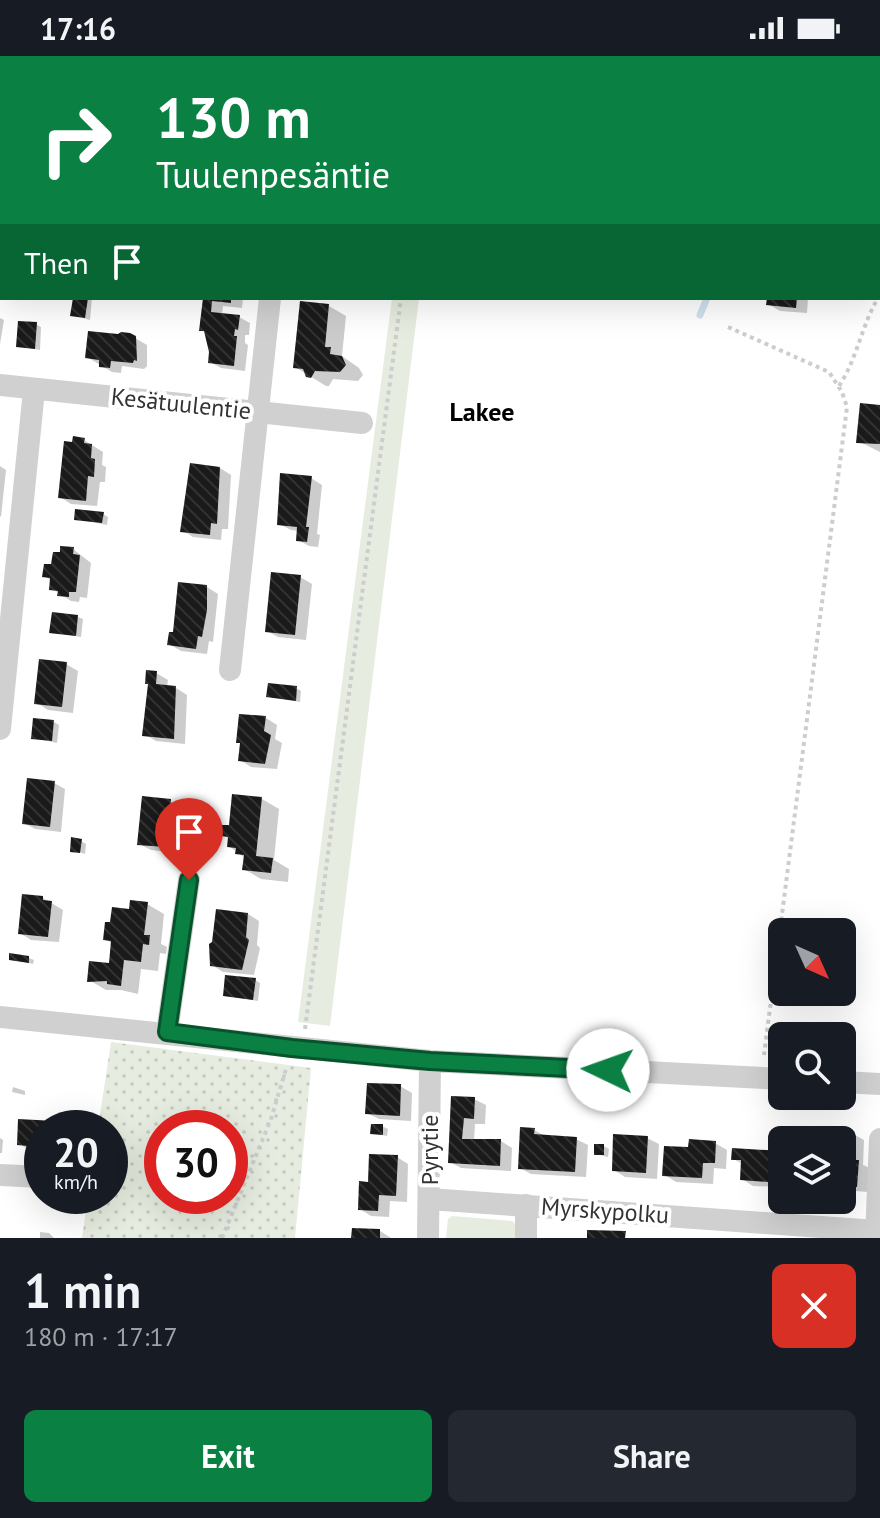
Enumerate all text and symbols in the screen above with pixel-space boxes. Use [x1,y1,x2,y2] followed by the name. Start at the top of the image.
[40,9,116,48] text: 17:16
[156,81,311,153] text: 130 m
[24,88,128,192] icon: right
[156,151,390,198] text: Tuulenpesäntie
[105,240,149,284] icon: arrive
[24,243,89,282] text: Then
[109,381,253,426] street label: Kesätuulentie
[449,395,515,428] district label: Lakee
[155,798,223,880] pin
[167,810,211,854] icon: arrive
[768,918,856,1006] north arrow
[768,918,856,1214] map controls
[768,1022,856,1110] button: search
[566,1028,650,1112] position arrow
[144,1110,248,1214] speed limit sign: 30
[414,1115,445,1185] street label: Pyrytie
[53,1126,99,1178] text: 20
[768,1126,856,1214] button: layers
[54,1169,98,1195] text: km/h
[540,1191,670,1230] street label: Myrskypolku
[24,1259,141,1321] text: 1 min
[772,1264,856,1348] button: close
[24,1320,178,1353] text: 180 m · 17:17
[24,1410,432,1502] button: Exit
[448,1410,856,1502] button: Share

